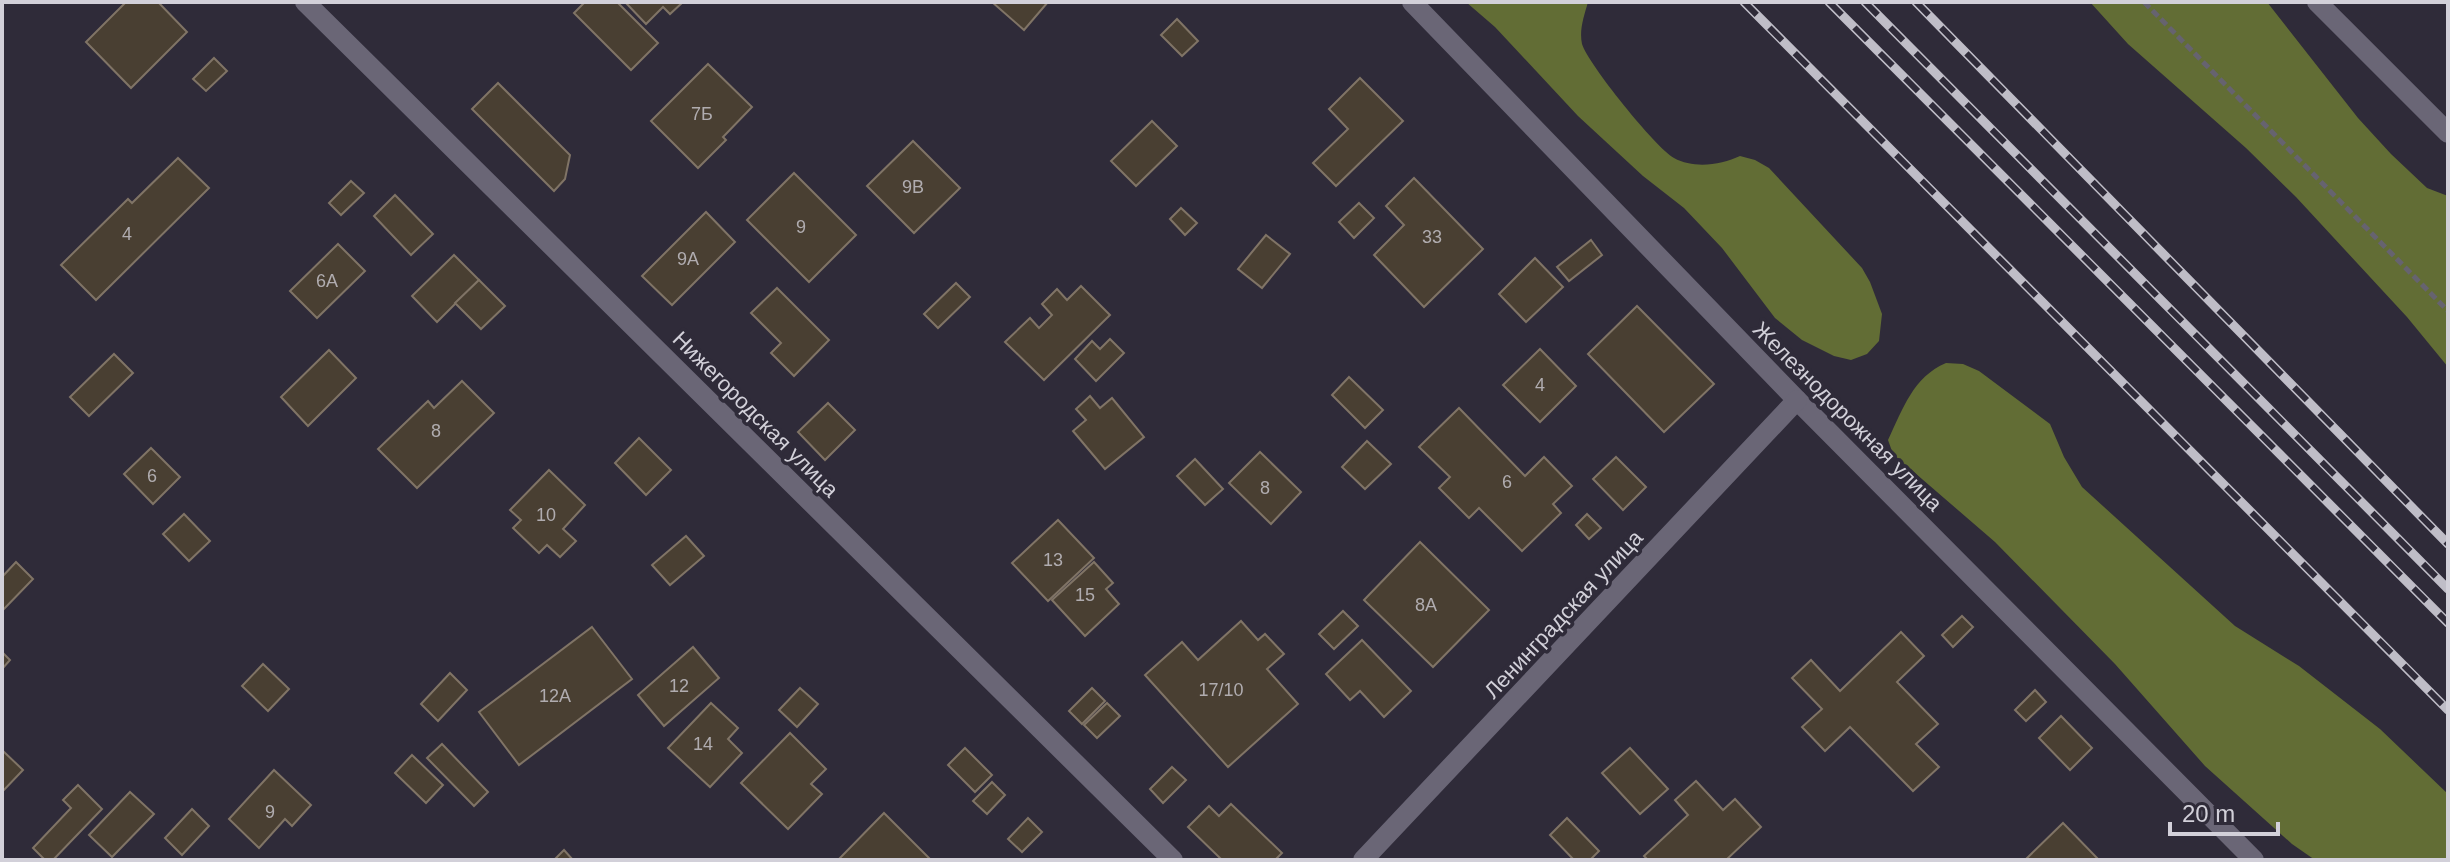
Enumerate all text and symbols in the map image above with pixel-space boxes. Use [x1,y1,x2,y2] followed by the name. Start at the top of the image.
[691,104,713,124] house number: 7Б
[902,177,924,197] house number: 9В
[796,217,806,237] house number: 9
[122,224,132,244] house number: 4
[1422,227,1442,247] house number: 33
[677,249,699,269] house number: 9А
[316,271,338,291] house number: 6А
[1748,317,1948,517] street label: Железнодорожная улица
[668,326,844,503] street label: Нижегородская улица
[1535,375,1545,395] house number: 4
[431,421,441,441] house number: 8
[147,466,157,486] house number: 6
[1502,472,1512,492] house number: 6
[1260,478,1270,498] house number: 8
[536,505,556,525] house number: 10
[1479,525,1648,703] street label: Ленинградская улица
[1043,550,1063,570] house number: 13
[1075,585,1095,605] house number: 15
[1415,595,1437,615] house number: 8А
[669,676,689,696] house number: 12
[1198,680,1244,700] house number: 17/10
[539,686,571,706] house number: 12А
[693,734,713,754] house number: 14
[2170,786,2278,836] scale bar
[2182,800,2235,827] text: 20 m
[265,802,275,822] house number: 9

